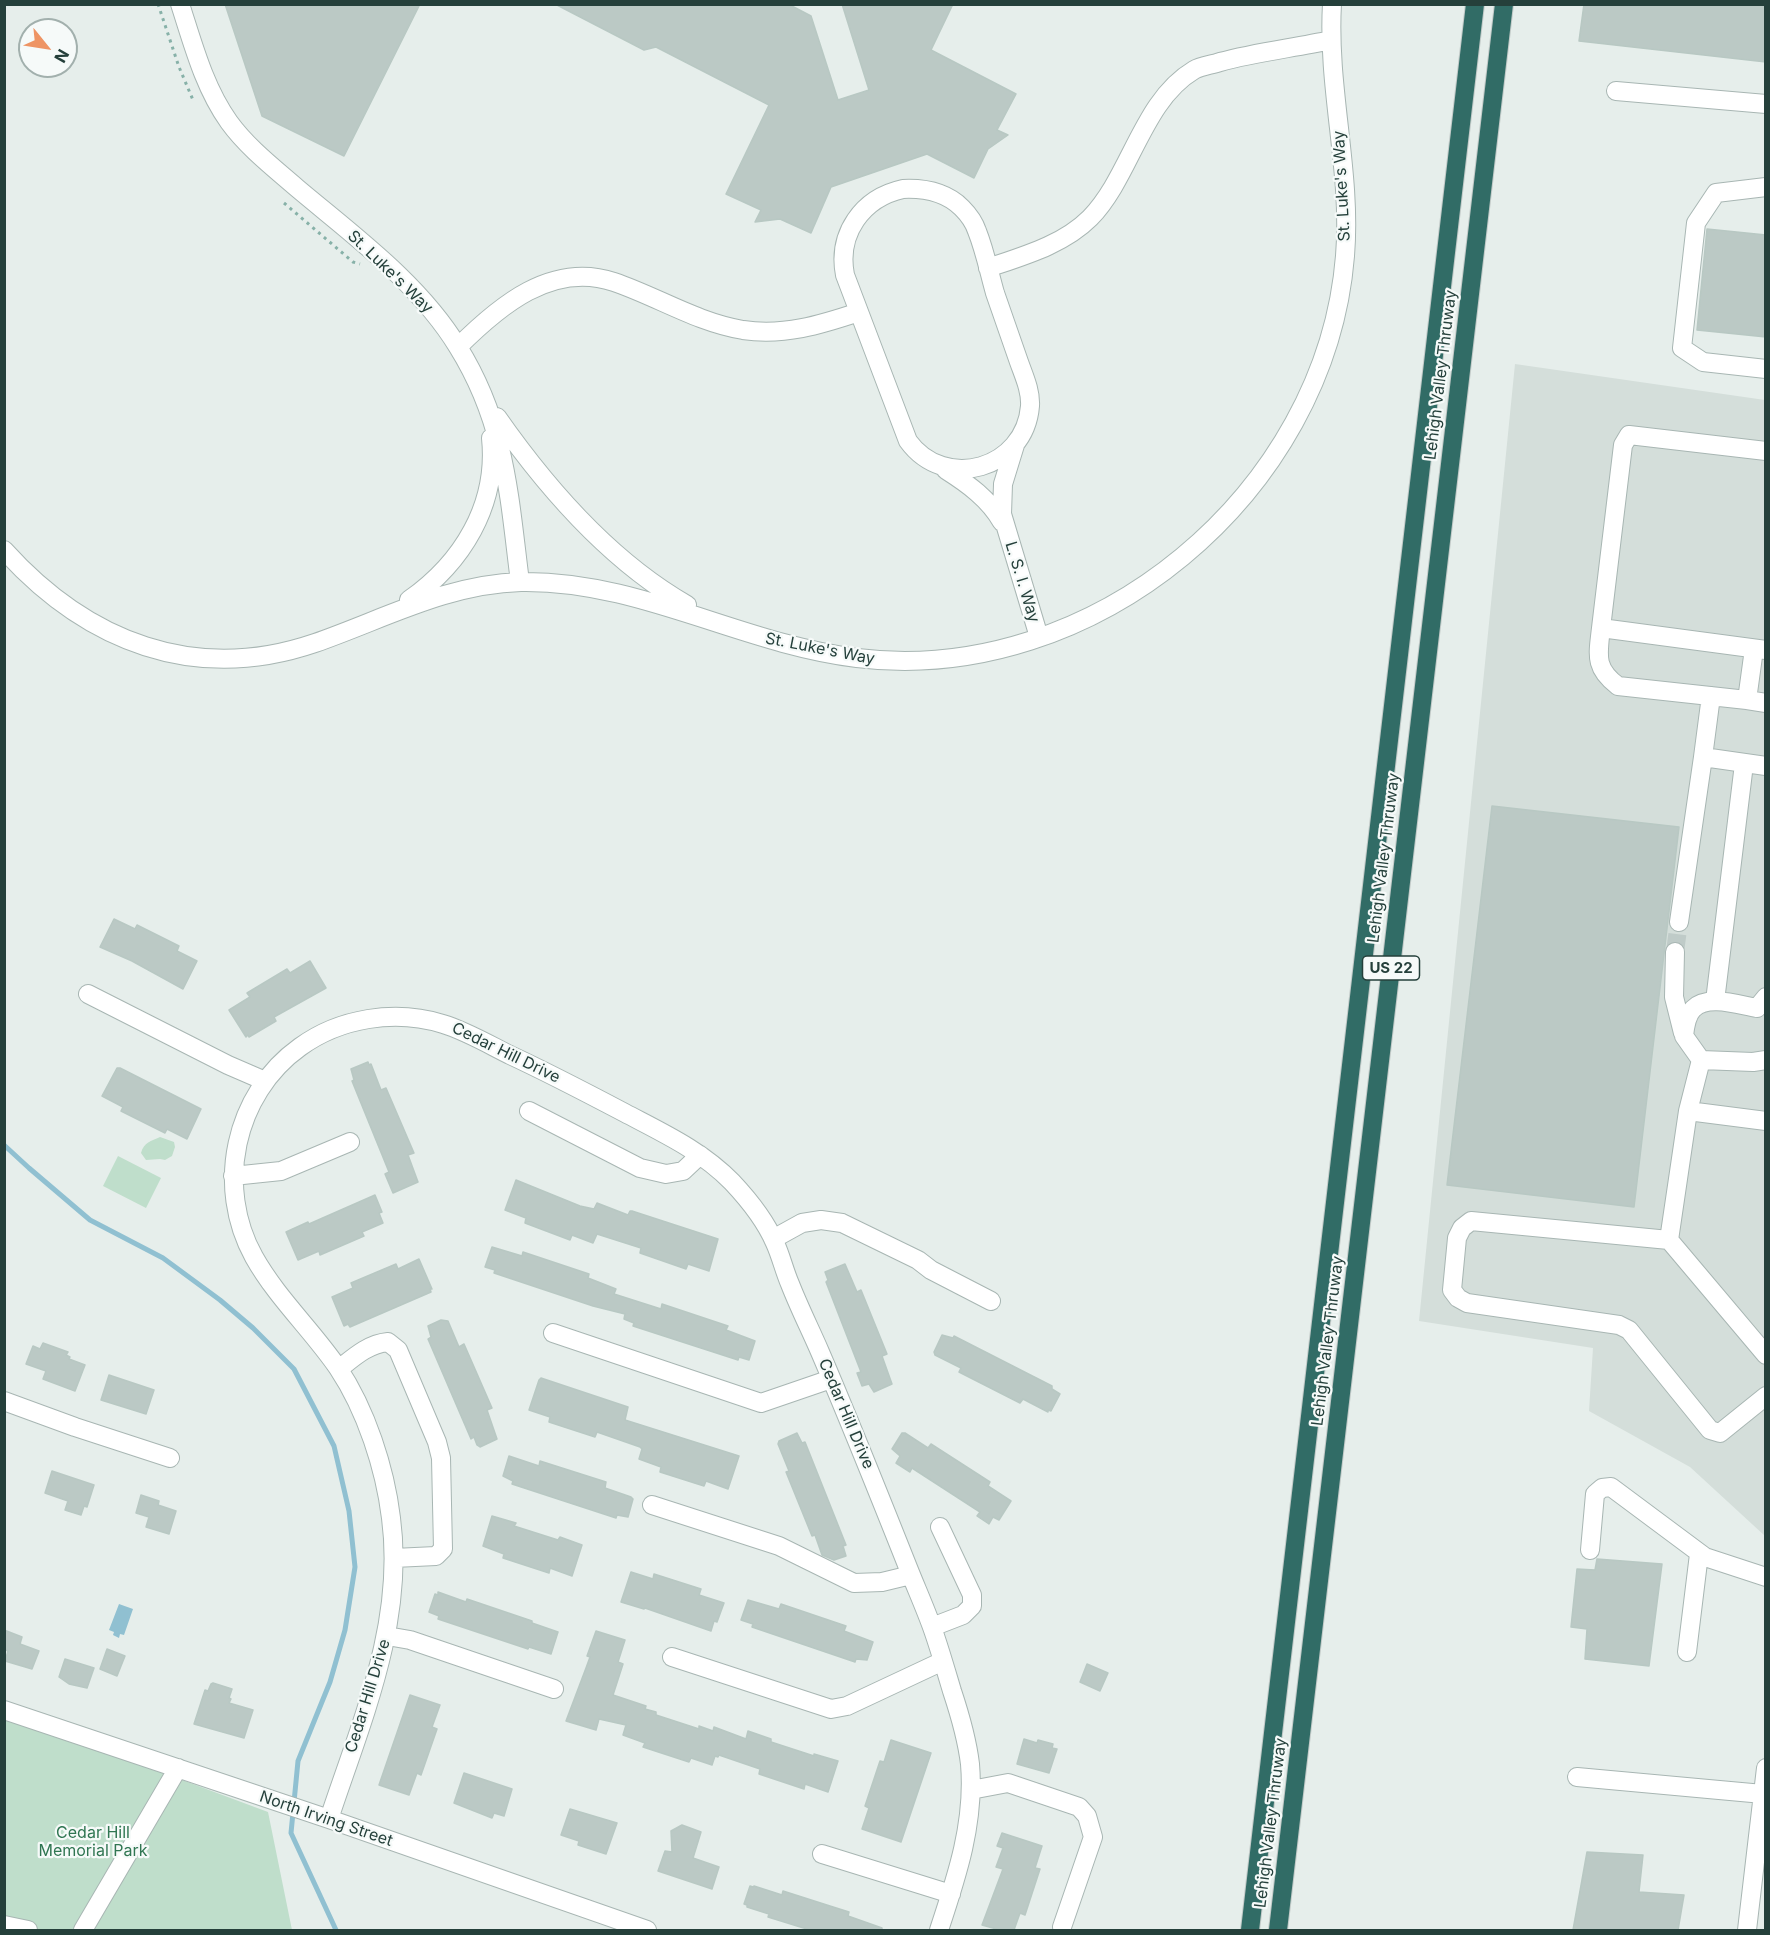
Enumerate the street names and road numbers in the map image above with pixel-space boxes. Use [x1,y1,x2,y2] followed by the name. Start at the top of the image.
[1330,130,1354,242] street label: St. Luke's Way
[343,227,437,317] street label: St. Luke's Way
[1421,289,1461,461] street label: Lehigh Valley Thruway
[1001,539,1043,625] street label: L. S. I. Way
[764,629,876,669] street label: St. Luke's Way
[1364,772,1404,944] street label: Lehigh Valley Thruway
[1362,956,1420,980] road number: US 22
[449,1018,563,1088] street label: Cedar Hill Drive
[1308,1255,1348,1427] street label: Lehigh Valley Thruway
[814,1356,878,1472] street label: Cedar Hill Drive
[342,1637,394,1755] street label: Cedar Hill Drive
[1251,1737,1291,1909] street label: Lehigh Valley Thruway
[257,1787,395,1851] street label: North Irving Street

